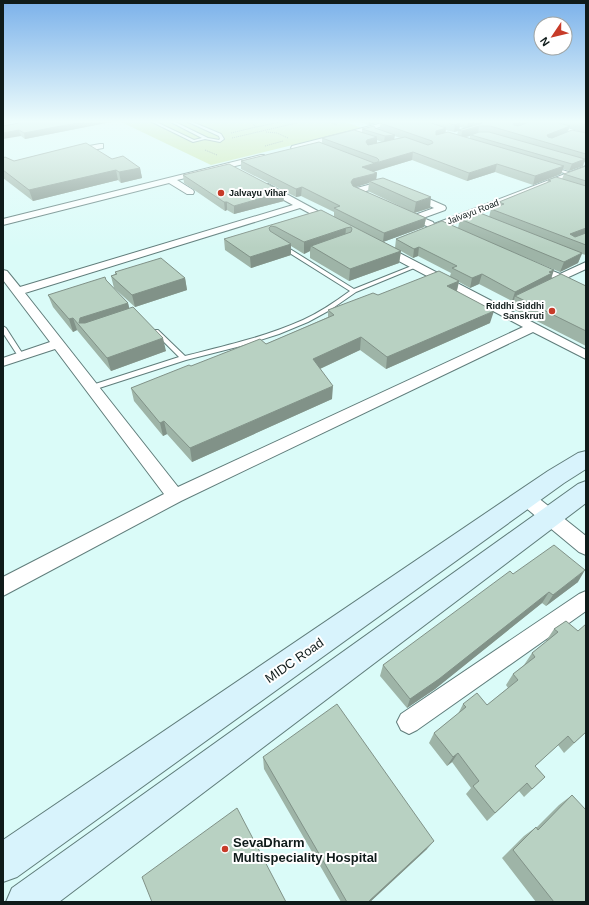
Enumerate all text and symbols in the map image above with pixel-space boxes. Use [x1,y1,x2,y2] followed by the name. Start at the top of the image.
[533,16,573,56] north arrow
[538,35,552,48] text: N
[216,188,226,198] marker: Jalvayu Vihar
[229,188,287,198] place label: Jalvayu Vihar
[446,198,500,226] street label: Jalvayu Road
[486,301,544,321] place label: Riddhi Siddhi Sanskruti
[547,306,557,316] marker: Riddhi Siddhi Sanskruti
[262,635,326,686] street label: MIDC Road
[233,835,377,865] place label: SevaDharm Multispeciality Hospital
[220,844,230,854] marker: SevaDharm Multispeciality Hospital

